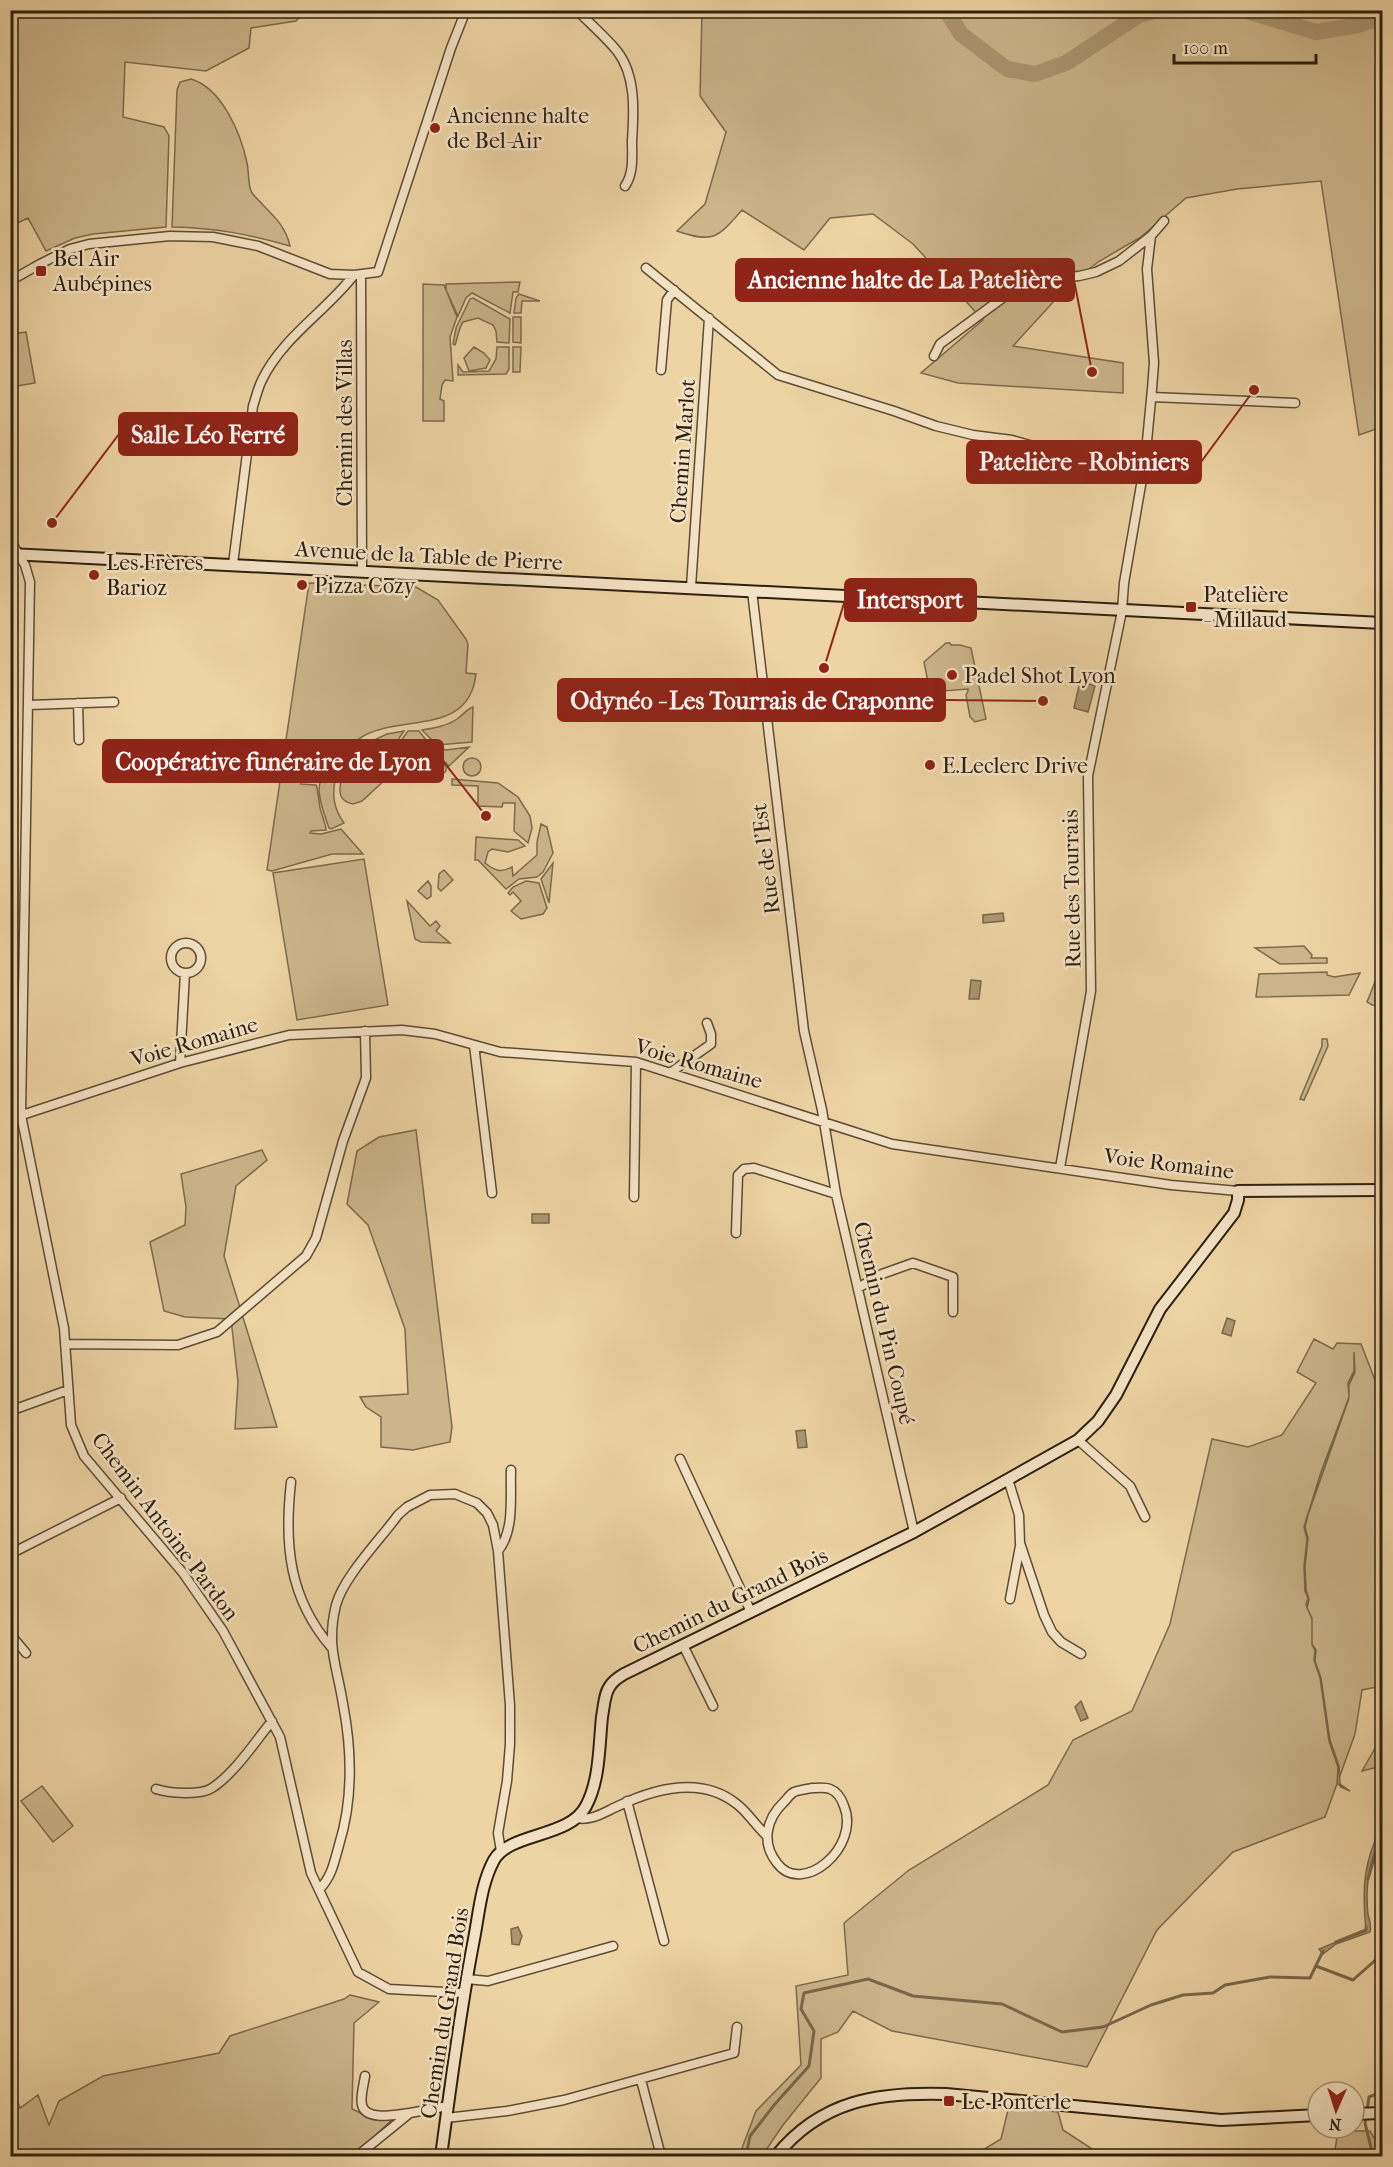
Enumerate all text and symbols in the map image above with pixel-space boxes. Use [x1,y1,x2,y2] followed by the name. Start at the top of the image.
[1174,27,1316,65] scale bar
[1183,38,1228,59] text: 100 m
[446,103,589,154] place label: Ancienne halte de Bel-Air
[428,121,442,135] marker: Ancienne halte de Bel-Air
[52,246,152,297] place label: Bel Air Aubépines
[736,259,1074,301] callout: Ancienne halte de La Patelière
[34,264,48,278] marker: Bel Air Aubépines
[746,266,1062,294] text: Ancienne halte de La Patelière
[332,339,358,507] street label: Chemin des Villas
[665,378,701,524] street label: Chemin Marlot
[119,413,297,455] callout: Salle Léo Ferré
[131,421,285,449] text: Salle Léo Ferré
[967,441,1201,483] callout: Patelière - Robiniers
[979,448,1189,476] text: Patelière - Robiniers
[294,536,563,576] street label: Avenue de la Table de Pierre
[106,550,203,601] place label: Les Frères Barioz
[87,568,101,582] marker: Les Frères Barioz
[314,573,417,599] place label: Pizza Cozy
[295,578,309,592] marker: Pizza Cozy
[845,579,976,621] callout: Intersport
[1203,582,1288,633] place label: Patelière - Millaud
[857,586,964,614] text: Intersport
[1184,600,1198,614] marker: Patelière - Millaud
[964,663,1116,689] place label: Padel Shot Lyon
[945,668,959,682] marker: Padel Shot Lyon
[558,679,945,721] callout: Odynéo - Les Tourrais de Craponne
[570,687,934,715] text: Odynéo - Les Tourrais de Craponne
[103,740,443,782] callout: Coopérative funéraire de Lyon
[115,748,432,776] text: Coopérative funéraire de Lyon
[942,753,1088,779] place label: E.Leclerc Drive
[923,758,937,772] marker: E.Leclerc Drive
[746,802,786,916] street label: Rue de l'Est
[1058,809,1086,969] street label: Rue des Tourrais
[127,1011,261,1073] street label: Voie Romaine
[631,1033,765,1095] street label: Voie Romaine
[1101,1143,1236,1185] street label: Voie Romaine
[848,1219,920,1427] street label: Chemin du Pin Coupé
[86,1427,245,1626] street label: Chemin Antoine Pardon
[629,1542,832,1659] street label: Chemin du Grand Bois
[415,1906,475,2121] street label: Chemin du Grand Bois
[1306,2080,1366,2140] north arrow
[961,2089,1071,2115] place label: Le Ponterle
[942,2094,956,2108] marker: Le Ponterle
[1328,2115,1342,2134] text: N

